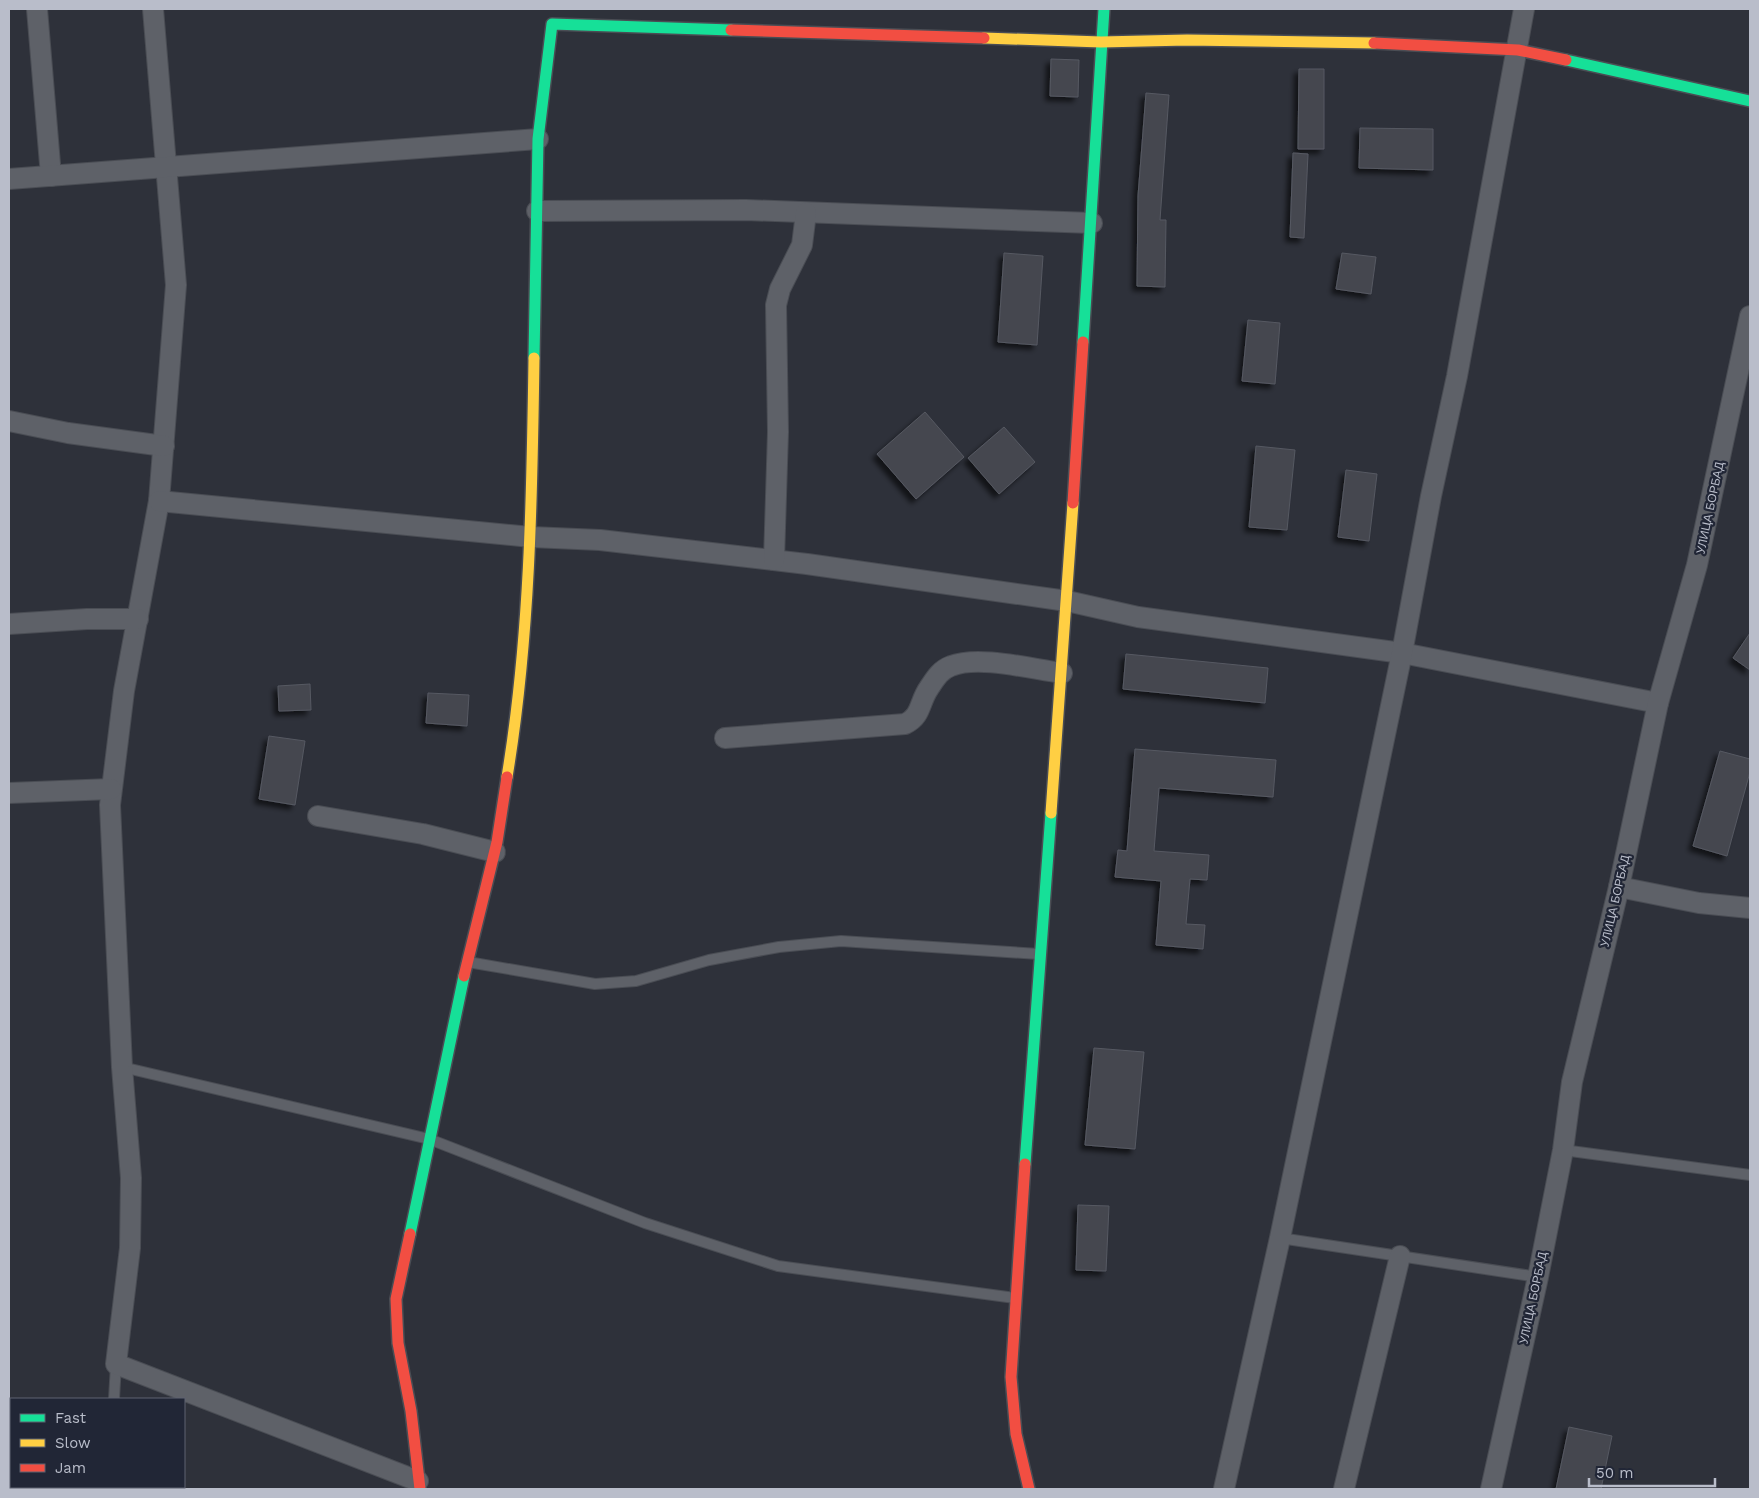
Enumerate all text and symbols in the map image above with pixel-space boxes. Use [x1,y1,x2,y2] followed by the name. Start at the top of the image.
[1693,461,1727,555] street label: УЛИЦА БОРБАД
[1598,854,1632,948] street label: УЛИЦА БОРБАД
[1516,1251,1550,1345] street label: УЛИЦА БОРБАД
[10,1398,185,1488] legend
[55,1409,87,1427] text: Fast
[55,1434,91,1452] text: Slow
[1589,1456,1715,1488] scale bar
[55,1459,86,1477] text: Jam
[1596,1464,1633,1482] text: 50 m

